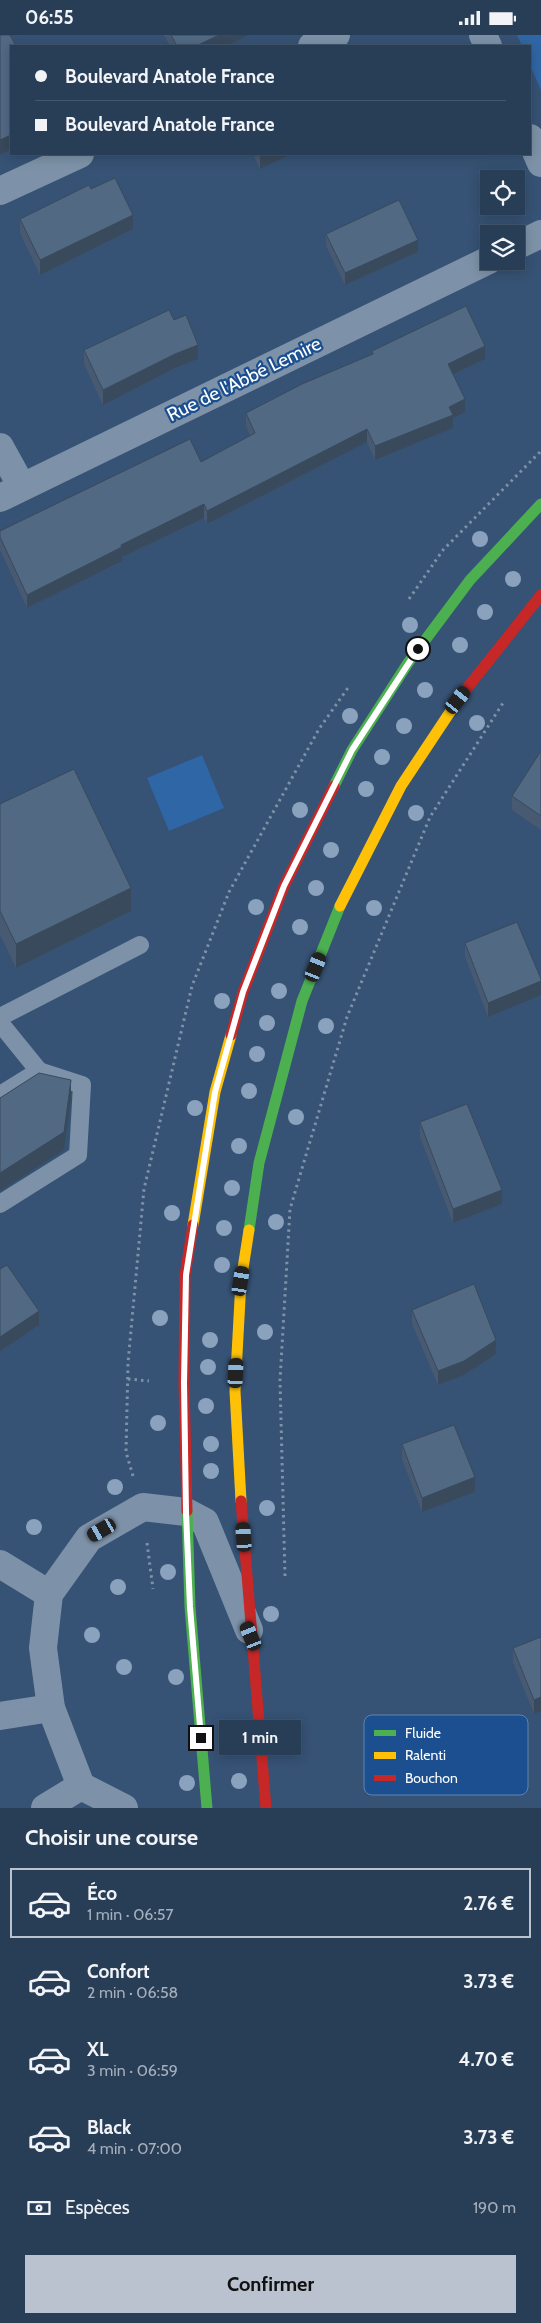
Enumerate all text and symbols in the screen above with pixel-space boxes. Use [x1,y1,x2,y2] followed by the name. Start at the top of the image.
[25,6,74,29] text: 06:55
[65,65,275,88] text: Boulevard Anatole France
[65,113,275,136] text: Boulevard Anatole France
[480,170,525,270] map controls
[480,170,525,215] button: locate
[480,225,525,270] button: layers
[163,332,325,426] street label: Rue de l'Abbé Lemire
[407,638,429,660] route start
[442,684,473,716] car
[303,950,328,984] car
[231,1265,250,1297] car
[227,1358,244,1388] car
[85,1516,118,1544] car
[235,1522,252,1552] car
[238,1619,263,1653] car
[364,1715,528,1795] legend
[218,1721,301,1755] callout: 1 min
[405,1724,441,1742] text: Fluide
[190,1727,212,1749] route end
[242,1728,278,1747] text: 1 min
[405,1746,446,1764] text: Ralenti
[405,1769,458,1787] text: Bouchon
[25,1824,198,1851] text: Choisir une course
[27,1881,72,1926] icon: car
[87,1882,117,1905] text: Éco
[463,1892,514,1915] text: 2.76 €
[87,1905,173,1924] text: 1 min · 06:57
[27,1959,72,2004] icon: car
[87,1960,150,1983] text: Confort
[463,1970,514,1993] text: 3.73 €
[87,1983,178,2002] text: 2 min · 06:58
[27,2037,72,2082] icon: car
[87,2038,108,2061] text: XL
[459,2048,514,2071] text: 4.70 €
[87,2061,178,2080] text: 3 min · 06:59
[27,2115,72,2160] icon: car
[87,2116,131,2139] text: Black
[463,2126,514,2149] text: 3.73 €
[87,2139,182,2158] text: 4 min · 07:00
[25,2194,53,2222] icon: cash
[65,2196,130,2219] text: Espèces
[473,2198,516,2217] text: 190 m
[25,2255,516,2313] button: Confirmer

